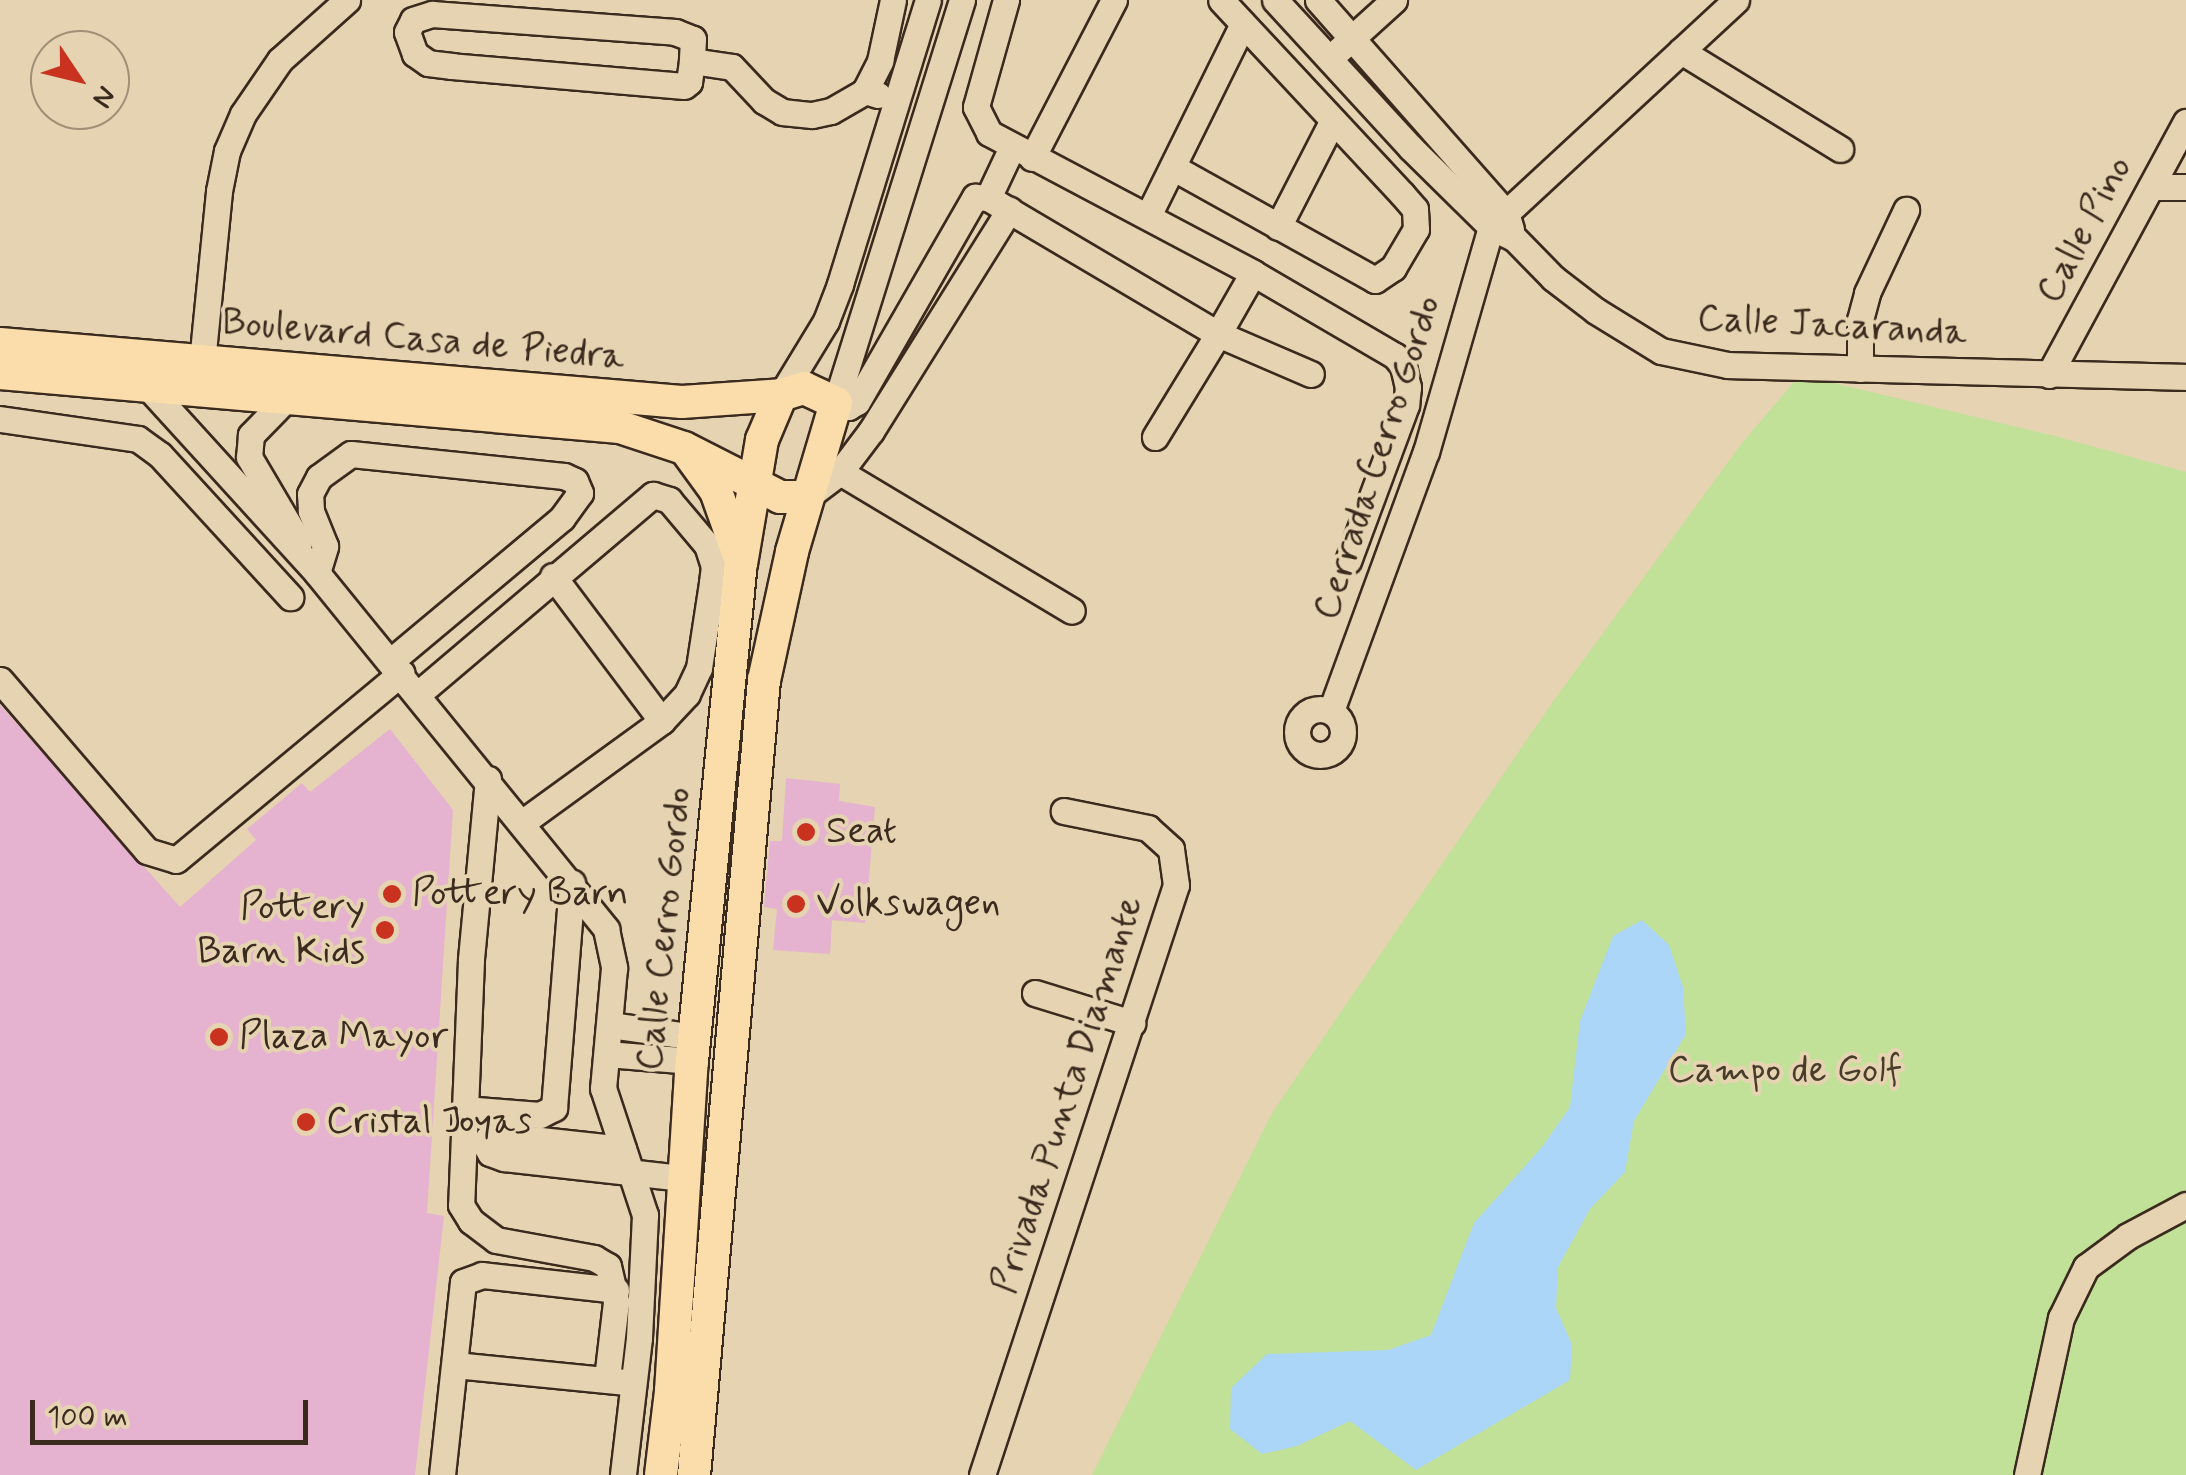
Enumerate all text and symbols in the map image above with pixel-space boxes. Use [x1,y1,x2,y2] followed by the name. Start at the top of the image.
[30,30,130,130] north arrow
[83,78,124,115] text: N
[2028,150,2142,310] street label: Calle Pino
[1304,289,1452,627] street label: Cerrada Cerro Gordo
[1698,296,1966,356] street label: Calle Jacaranda
[219,300,627,380] street label: Boulevard Casa de Piedra
[627,785,703,1073] street label: Calle Cerro Gordo
[826,809,897,855] place label: Seat
[795,821,817,843] marker: Seat
[412,871,635,917] place label: Pottery Barn
[816,881,1000,927] place label: Volkswagen
[381,883,403,905] marker: Pottery Barn
[197,885,365,974] place label: Pottery Barn Kids
[981,888,1155,1302] street label: Privada Punta Diamante
[785,893,807,915] marker: Volkswagen
[374,919,396,941] marker: Pottery Barn Kids
[239,1014,444,1060] place label: Plaza Mayor
[208,1026,230,1048] marker: Plaza Mayor
[1667,1048,1903,1094] park label: Campo de Golf
[326,1099,531,1145] place label: Cristal Joyas
[295,1111,317,1133] marker: Cristal Joyas
[35,1380,312,1442] scale bar
[47,1398,128,1437] text: 100 m

